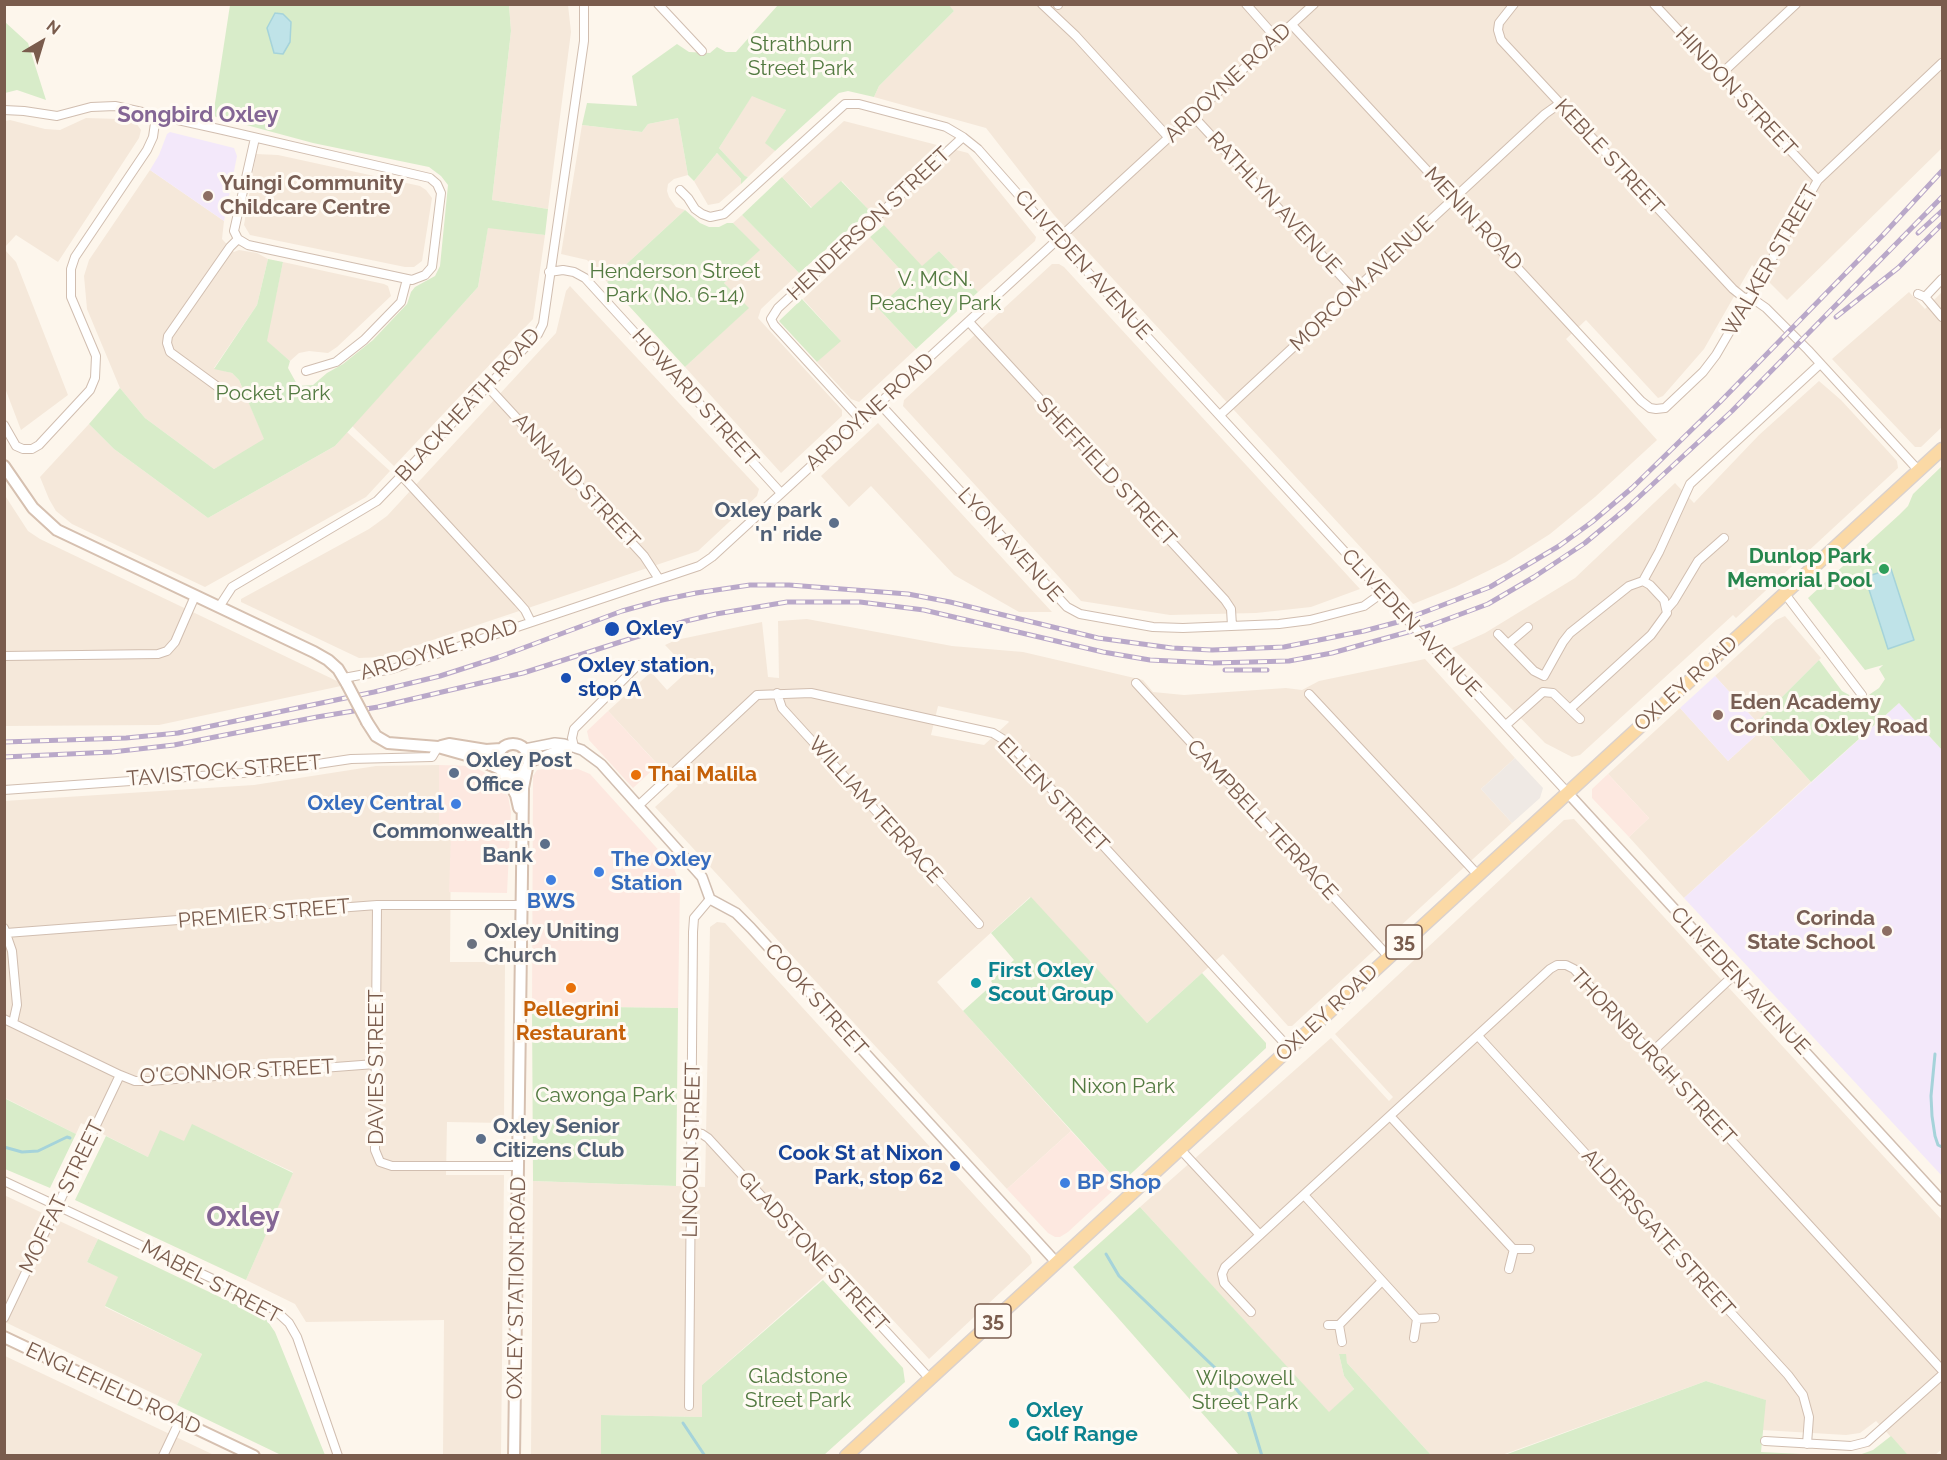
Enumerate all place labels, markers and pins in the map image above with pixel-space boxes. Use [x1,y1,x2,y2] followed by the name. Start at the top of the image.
[220,171,404,221] place label: Yuingi Community Childcare Centre
[201,189,215,203] marker: Yuingi Community Childcare Centre
[715,498,822,548] place label: Oxley park 'n' ride
[827,516,841,530] marker: Oxley park 'n' ride
[1727,544,1872,594] place label: Dunlop Park Memorial Pool
[1877,562,1891,576] marker: Dunlop Park Memorial Pool
[626,616,683,642] place label: Oxley
[603,620,621,638] marker: Oxley
[578,653,714,703] place label: Oxley station, stop A
[559,671,573,685] marker: Oxley station, stop A
[1730,690,1928,740] place label: Eden Academy Corinda Oxley Road
[1711,708,1725,722] marker: Eden Academy Corinda Oxley Road
[466,748,572,798] place label: Oxley Post Office
[648,762,757,788] place label: Thai Malila
[447,766,461,780] marker: Oxley Post Office
[629,768,643,782] marker: Thai Malila
[307,791,444,817] place label: Oxley Central
[449,797,463,811] marker: Oxley Central
[372,819,533,869] place label: Commonwealth Bank
[538,837,552,851] marker: Commonwealth Bank
[611,847,712,897] place label: The Oxley Station
[592,865,606,879] marker: The Oxley Station
[544,873,558,887] marker: BWS
[527,889,575,915] place label: BWS
[1747,906,1875,956] place label: Corinda State School
[484,919,619,969] place label: Oxley Uniting Church
[1880,924,1894,938] marker: Corinda State School
[465,937,479,951] marker: Oxley Uniting Church
[988,958,1114,1008] place label: First Oxley Scout Group
[969,976,983,990] marker: First Oxley Scout Group
[564,981,578,995] marker: Pellegrini Restaurant
[516,997,626,1047] place label: Pellegrini Restaurant
[493,1114,624,1164] place label: Oxley Senior Citizens Club
[474,1132,488,1146] marker: Oxley Senior Citizens Club
[778,1141,943,1191] place label: Cook St at Nixon Park, stop 62
[948,1159,962,1173] marker: Cook St at Nixon Park, stop 62
[1077,1170,1161,1196] place label: BP Shop
[1058,1176,1072,1190] marker: BP Shop
[1026,1398,1138,1448] place label: Oxley Golf Range
[1007,1416,1021,1430] marker: Oxley Golf Range

